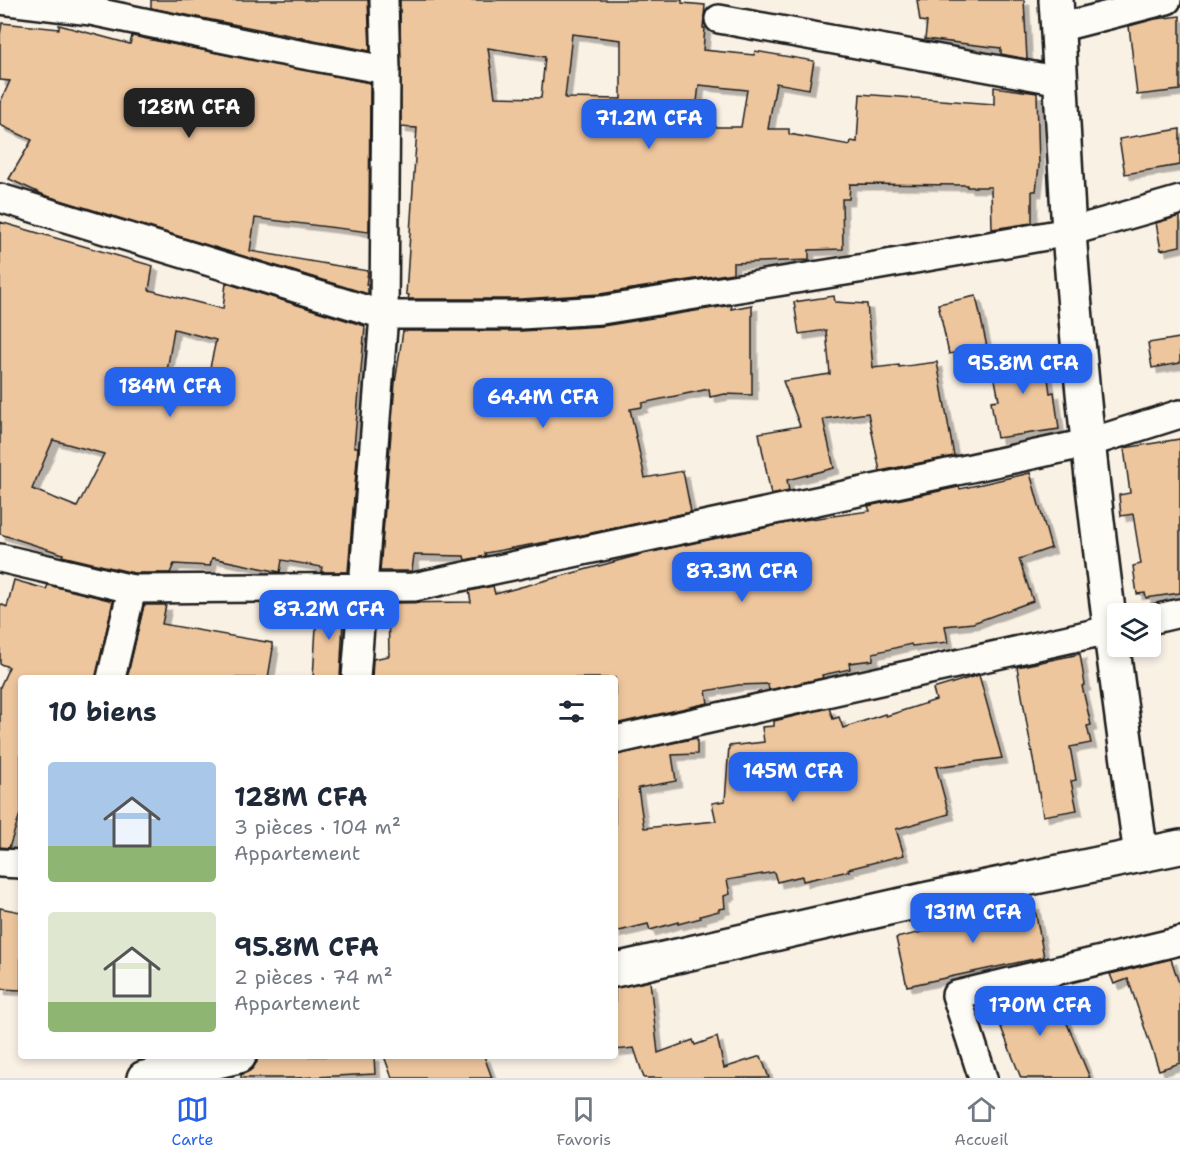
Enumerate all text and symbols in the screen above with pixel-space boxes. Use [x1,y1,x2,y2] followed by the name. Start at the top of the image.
[127,88,251,139] pin: 128M CFA
[138,94,240,120] text: 128M CFA
[580,99,718,150] pin: 71.2M CFA
[595,105,703,131] text: 71.2M CFA
[954,344,1092,395] pin: 95.8M CFA
[967,350,1079,376] text: 95.8M CFA
[108,367,232,418] pin: 184M CFA
[118,373,222,399] text: 184M CFA
[474,378,612,429] pin: 64.4M CFA
[487,384,599,410] text: 64.4M CFA
[673,552,811,603] pin: 87.3M CFA
[686,558,798,584] text: 87.3M CFA
[260,590,398,641] pin: 87.2M CFA
[273,596,385,622] text: 87.2M CFA
[1107,603,1161,657] map controls
[1107,603,1161,657] button: layers
[48,694,157,729] text: 10 biens
[555,695,588,728] icon: filters
[731,752,855,803] pin: 145M CFA
[743,758,843,784] text: 145M CFA
[234,779,367,814] text: 128M CFA
[96,786,168,858] icon: home
[234,814,401,840] text: 3 pièces · 104 m²
[234,840,360,866] text: Appartement
[911,893,1035,944] pin: 131M CFA
[924,899,1022,925] text: 131M CFA
[234,929,379,964] text: 95.8M CFA
[96,936,168,1008] icon: home
[234,964,393,990] text: 2 pièces · 74 m²
[978,986,1102,1037] pin: 170M CFA
[234,990,360,1016] text: Appartement
[988,992,1092,1018] text: 170M CFA
[172,1093,214,1150] tab: Carte
[557,1093,611,1150] tab: Favoris
[954,1093,1008,1150] tab: Accueil

